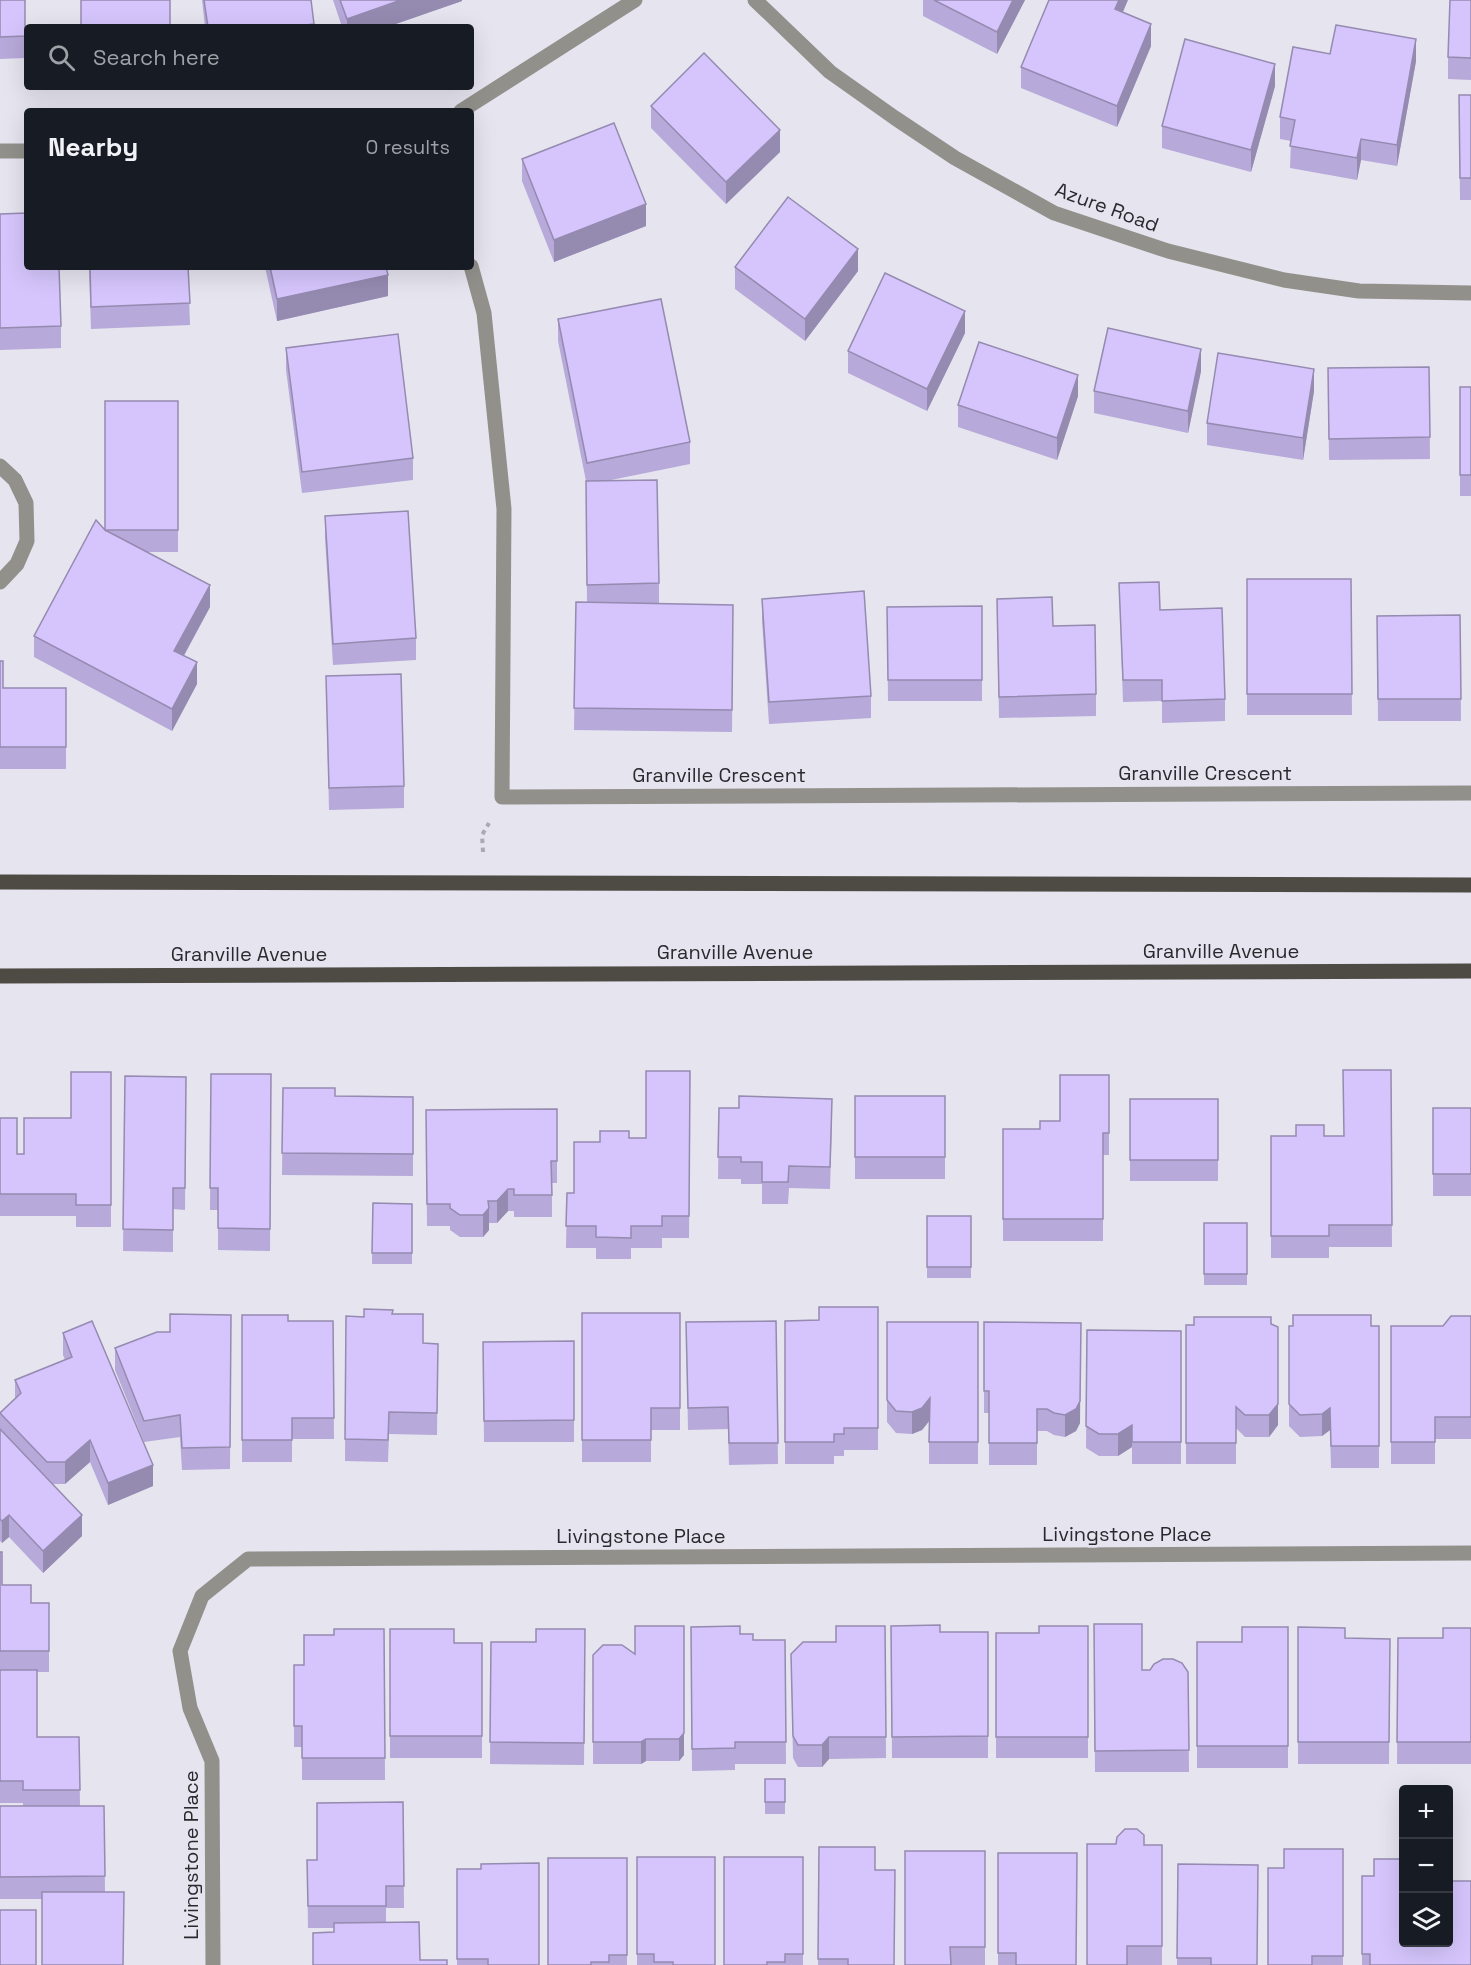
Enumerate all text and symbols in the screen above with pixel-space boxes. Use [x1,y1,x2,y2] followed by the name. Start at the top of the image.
[24,24,474,90] search box
[45,41,78,74] icon: search
[93,43,220,71] text: Search here
[48,130,138,164] text: Nearby
[366,134,450,160] text: 0 results
[1052,176,1162,238] street label: Azure Road
[1118,760,1292,786] street label: Granville Crescent
[632,762,806,788] street label: Granville Crescent
[1143,938,1299,964] street label: Granville Avenue
[657,939,813,965] street label: Granville Avenue
[171,941,327,967] street label: Granville Avenue
[1042,1521,1212,1547] street label: Livingstone Place
[556,1523,726,1549] street label: Livingstone Place
[178,1770,204,1940] street label: Livingstone Place
[1399,1785,1453,1947] map controls
[1399,1785,1453,1839] button: +
[1399,1839,1453,1893] button: −
[1399,1893,1453,1947] button: layers

